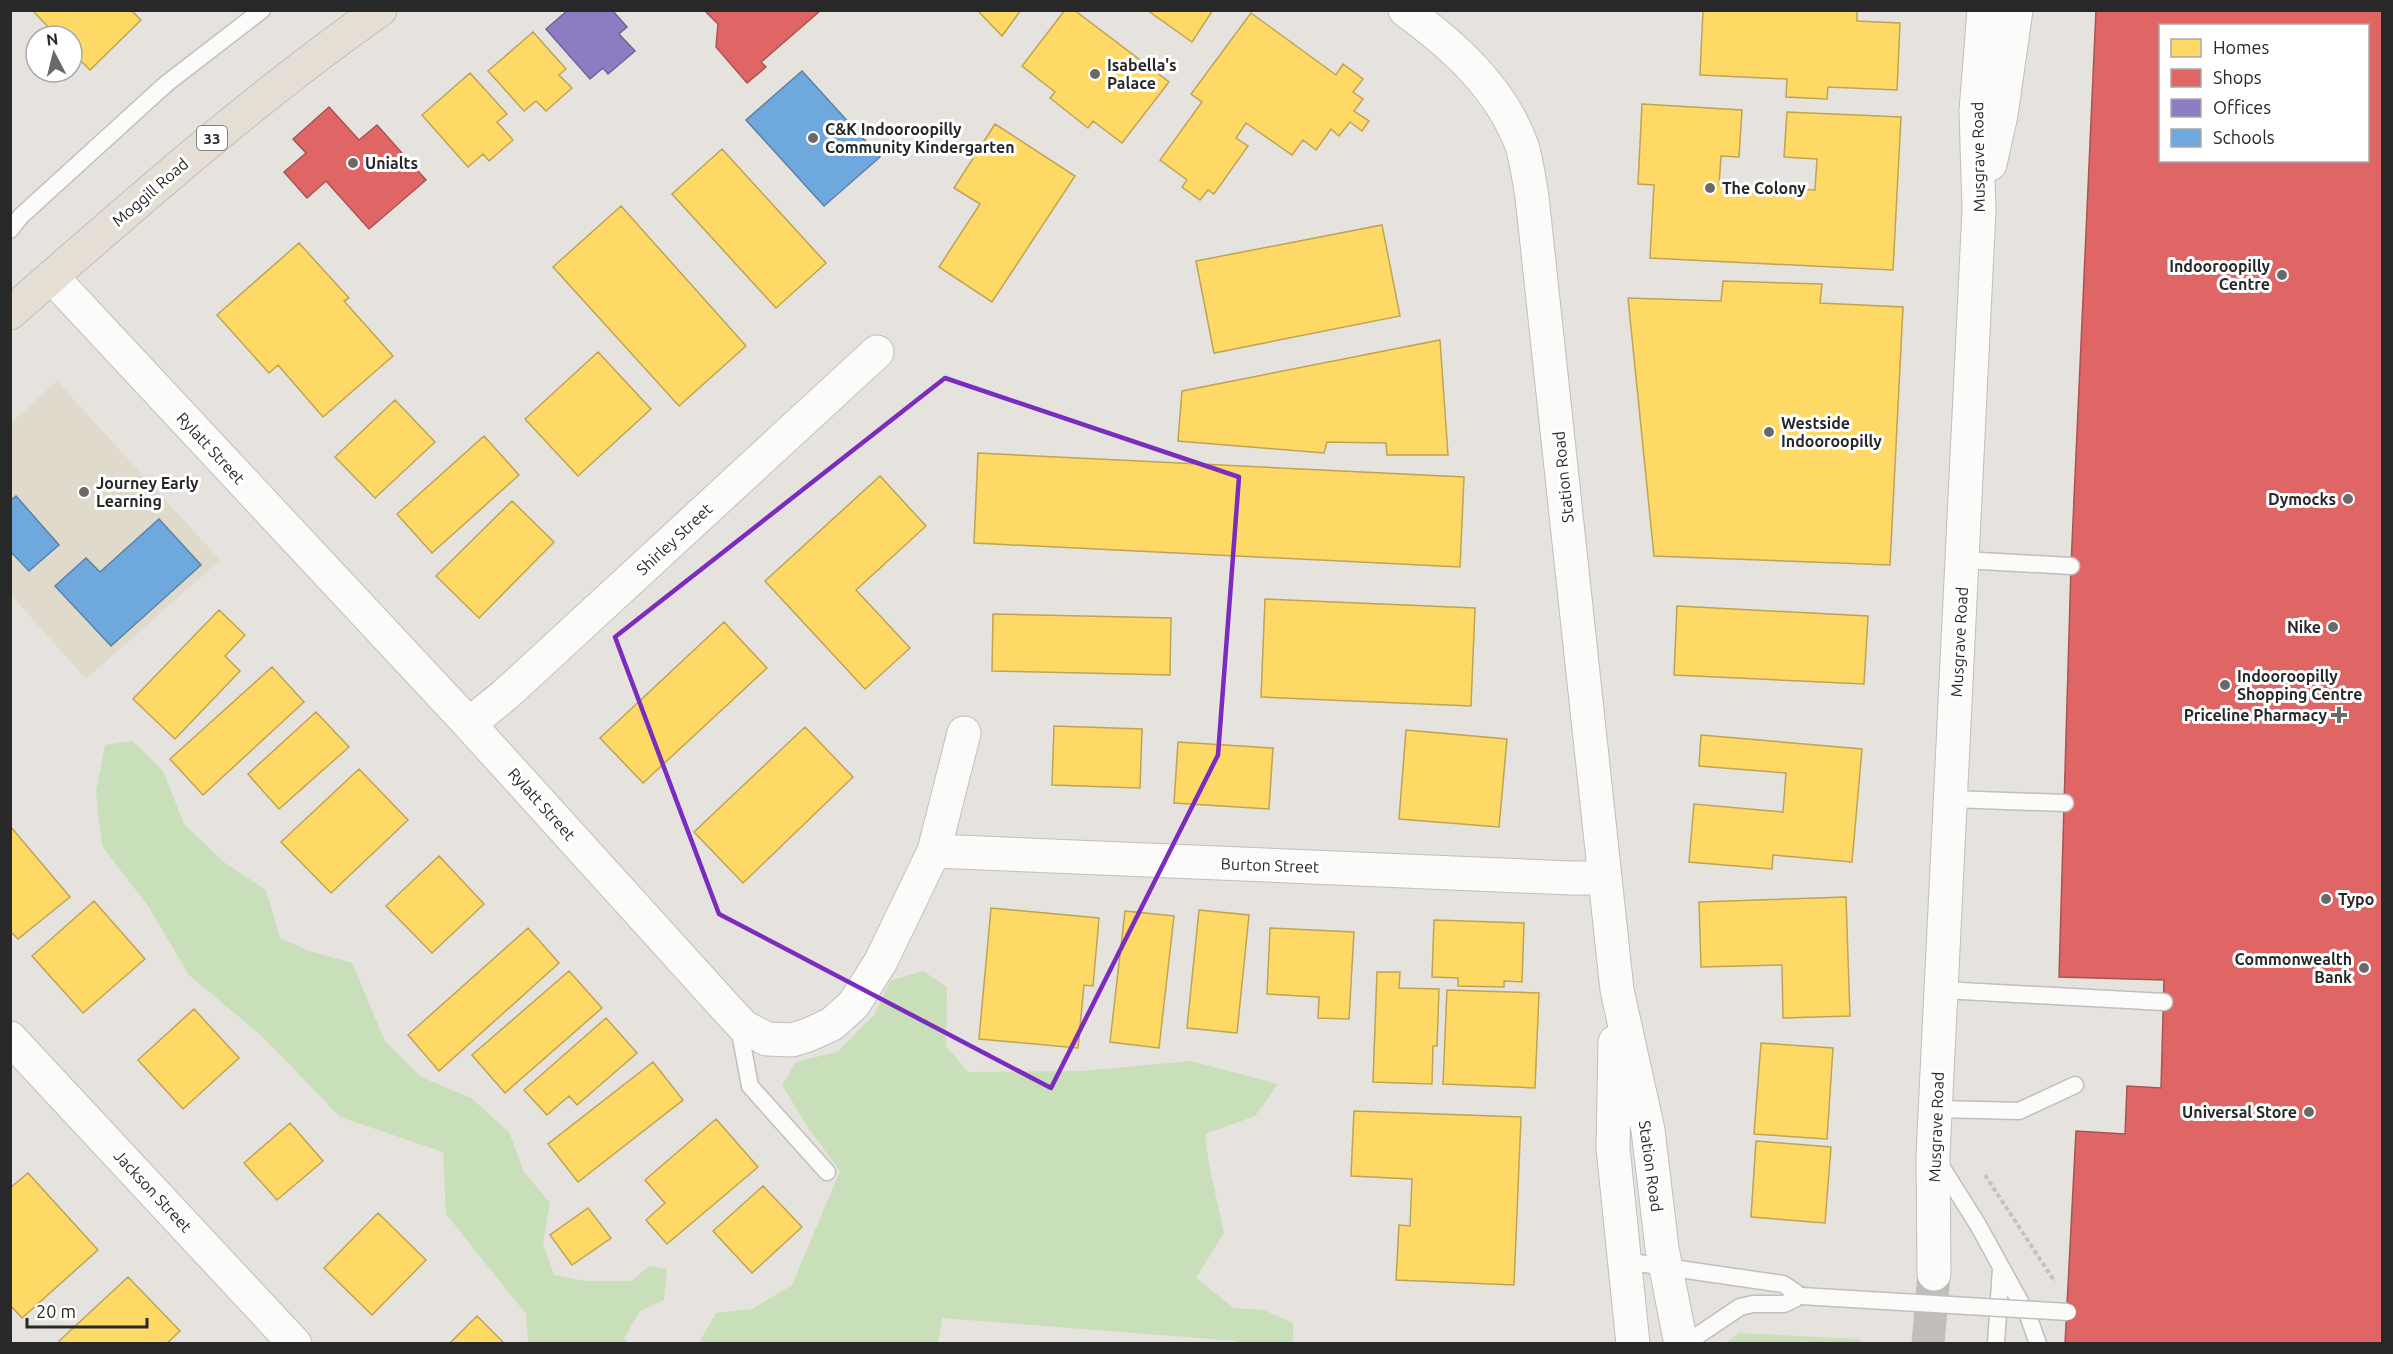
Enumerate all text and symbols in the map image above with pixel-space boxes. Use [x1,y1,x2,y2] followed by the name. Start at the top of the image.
[24,24,84,84] north arrow
[2159,24,2369,162] legend
[45,29,59,49] text: N
[2213,37,2270,57] text: Homes
[1107,56,1177,92] place label: Isabella's Palace
[1088,67,1102,81] marker: Isabella's Palace
[2213,67,2262,87] text: Shops
[2213,97,2271,117] text: Offices
[1968,102,1988,212] street label: Musgrave Road
[825,120,1015,156] place label: C&K Indooroopilly Community Kindergarten
[197,126,227,150] road number: 33
[2213,127,2275,147] text: Schools
[806,131,820,145] marker: C&K Indooroopilly Community Kindergarten
[108,154,192,230] street label: Moggill Road
[365,154,418,172] place label: Unialts
[346,156,360,170] marker: Unialts
[1722,179,1806,197] place label: The Colony
[1703,181,1717,195] marker: The Colony
[2169,257,2270,293] place label: Indooroopilly Centre
[2275,268,2289,282] marker: Indooroopilly Centre
[173,409,249,488] street label: Rylatt Street
[1781,414,1882,450] place label: Westside Indooroopilly
[1762,425,1776,439] marker: Westside Indooroopilly
[1549,430,1577,524] street label: Station Road
[96,474,199,510] place label: Journey Early Learning
[77,485,91,499] marker: Journey Early Learning
[2268,490,2336,508] place label: Dymocks
[2341,492,2355,506] marker: Dymocks
[633,499,716,579] street label: Shirley Street
[1947,586,1971,698] street label: Musgrave Road
[2287,618,2321,636] place label: Nike
[2326,620,2340,634] marker: Nike
[2237,667,2363,703] place label: Indooroopilly Shopping Centre
[2218,678,2232,692] marker: Indooroopilly Shopping Centre
[2184,706,2327,724] place label: Priceline Pharmacy
[2332,708,2346,722] marker: Priceline Pharmacy
[505,764,580,844] street label: Rylatt Street
[1220,854,1320,876] street label: Burton Street
[2338,890,2374,908] place label: Typo
[2319,892,2333,906] marker: Typo
[2234,950,2352,986] place label: Commonwealth Bank
[2357,961,2371,975] marker: Commonwealth Bank
[1925,1071,1947,1183] street label: Musgrave Road
[2182,1103,2297,1121] place label: Universal Store
[2302,1105,2316,1119] marker: Universal Store
[1636,1119,1666,1213] street label: Station Road
[110,1146,196,1236] street label: Jackson Street
[27,1291,147,1329] scale bar
[36,1301,76,1321] text: 20 m

